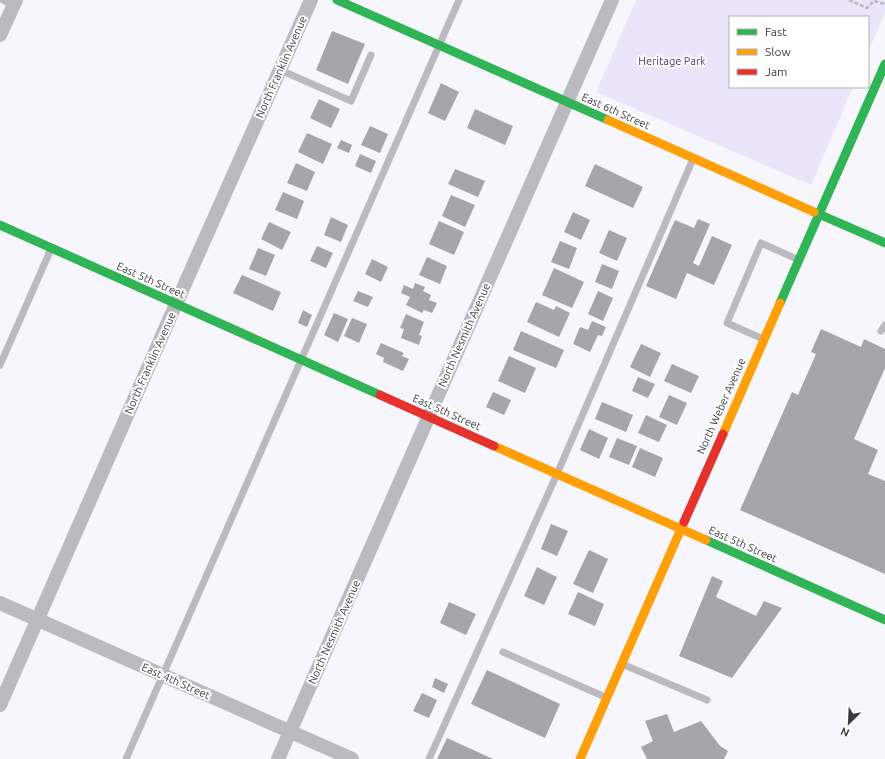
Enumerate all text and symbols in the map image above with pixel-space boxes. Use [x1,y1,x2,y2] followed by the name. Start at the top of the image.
[253,14,309,120] street label: North Franklin Avenue
[729,16,869,88] legend
[765,25,787,38] text: Fast
[765,45,791,58] text: Slow
[638,55,706,67] park label: Heritage Park
[765,65,787,78] text: Jam
[580,91,653,132] street label: East 6th Street
[115,260,188,301] street label: East 5th Street
[436,281,492,389] street label: North Nesmith Avenue
[122,310,178,416] street label: North Franklin Avenue
[694,356,748,456] street label: North Weber Avenue
[411,392,484,433] street label: East 5th Street
[707,524,780,565] street label: East 5th Street
[306,578,362,686] street label: North Nesmith Avenue
[140,661,213,702] street label: East 4th Street
[829,703,869,743] north arrow
[839,725,851,739] text: N

